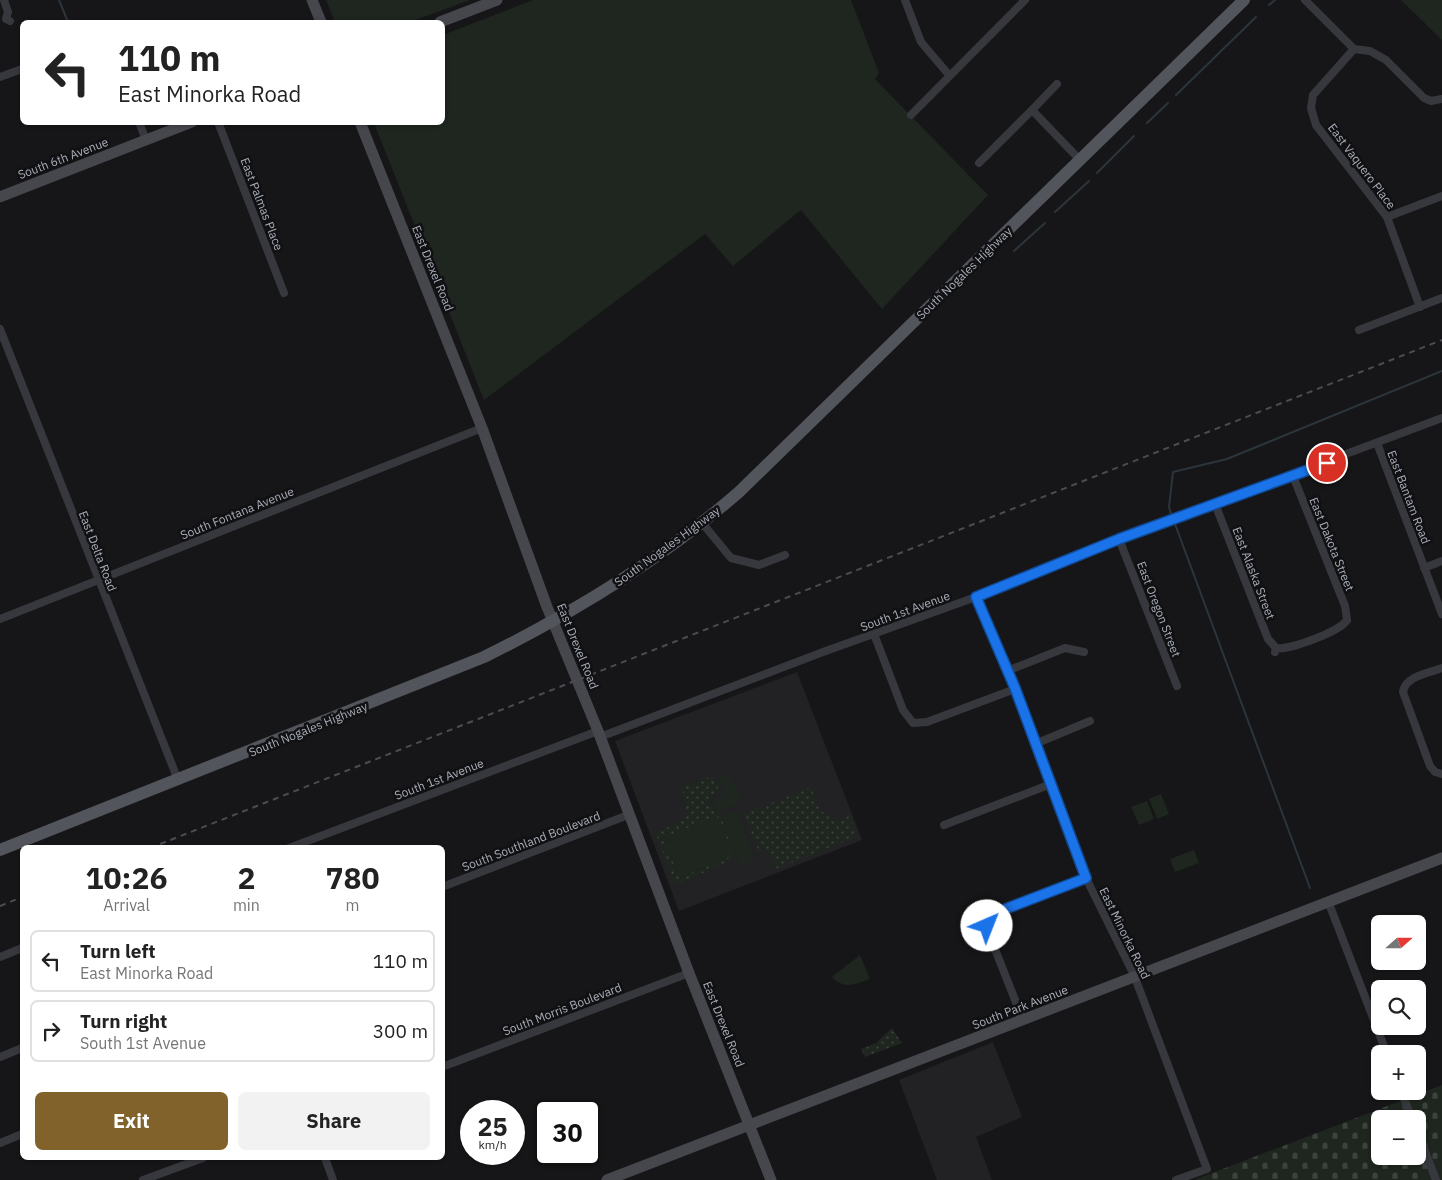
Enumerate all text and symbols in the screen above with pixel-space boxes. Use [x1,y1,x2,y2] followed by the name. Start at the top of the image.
[118,35,221,81] text: 110 m
[35,40,100,105] icon: left
[118,79,301,108] text: East Minorka Road
[1325,120,1399,212] street label: East Vaquero Place
[16,134,111,182] street label: South 6th Avenue
[237,156,287,253] street label: East Palmas Place
[409,223,457,313] street label: East Drexel Road
[913,224,1015,322] street label: South Nogales Highway
[1306,442,1348,484] pin
[1384,448,1434,546] street label: East Bantam Road
[1313,449,1341,477] icon: arrive
[178,483,296,543] street label: South Fontana Avenue
[1306,495,1358,593] street label: East Dakota Street
[611,503,723,589] street label: South Nogales Highway
[76,509,120,593] street label: East Delta Road
[1229,525,1279,621] street label: East Alaska Street
[1134,559,1184,659] street label: East Oregon Street
[858,588,952,634] street label: South 1st Avenue
[554,601,602,691] street label: East Drexel Road
[246,698,370,760] street label: South Nogales Highway
[392,755,486,803] street label: South 1st Avenue
[460,808,602,874] street label: South Southland Boulevard
[86,858,167,897] text: 10:26
[237,858,255,897] text: 2
[325,858,379,897] text: 780
[1096,885,1154,981] street label: East Minorka Road
[103,895,150,915] text: Arrival
[233,895,260,915] text: min
[345,895,359,915] text: m
[960,899,1012,951] position arrow
[1371,915,1426,970] north arrow
[1371,915,1426,1165] map controls
[80,939,156,963] text: Turn left
[37,947,65,975] icon: left
[373,949,428,973] text: 110 m
[80,963,213,983] text: East Minorka Road
[501,979,623,1039] street label: South Morris Boulevard
[700,979,748,1069] street label: East Drexel Road
[1371,980,1426,1035] button: search
[970,982,1070,1032] street label: South Park Avenue
[80,1009,167,1033] text: Turn right
[37,1017,65,1045] icon: right
[373,1019,428,1043] text: 300 m
[80,1033,206,1053] text: South 1st Avenue
[1371,1045,1426,1100] button: +
[35,1092,228,1150] button: Exit
[238,1092,430,1150] button: Share
[535,1100,600,1165] speed limit sign: 30
[477,1110,508,1143] text: 25
[1371,1110,1426,1165] button: −
[478,1137,507,1152] text: km/h

